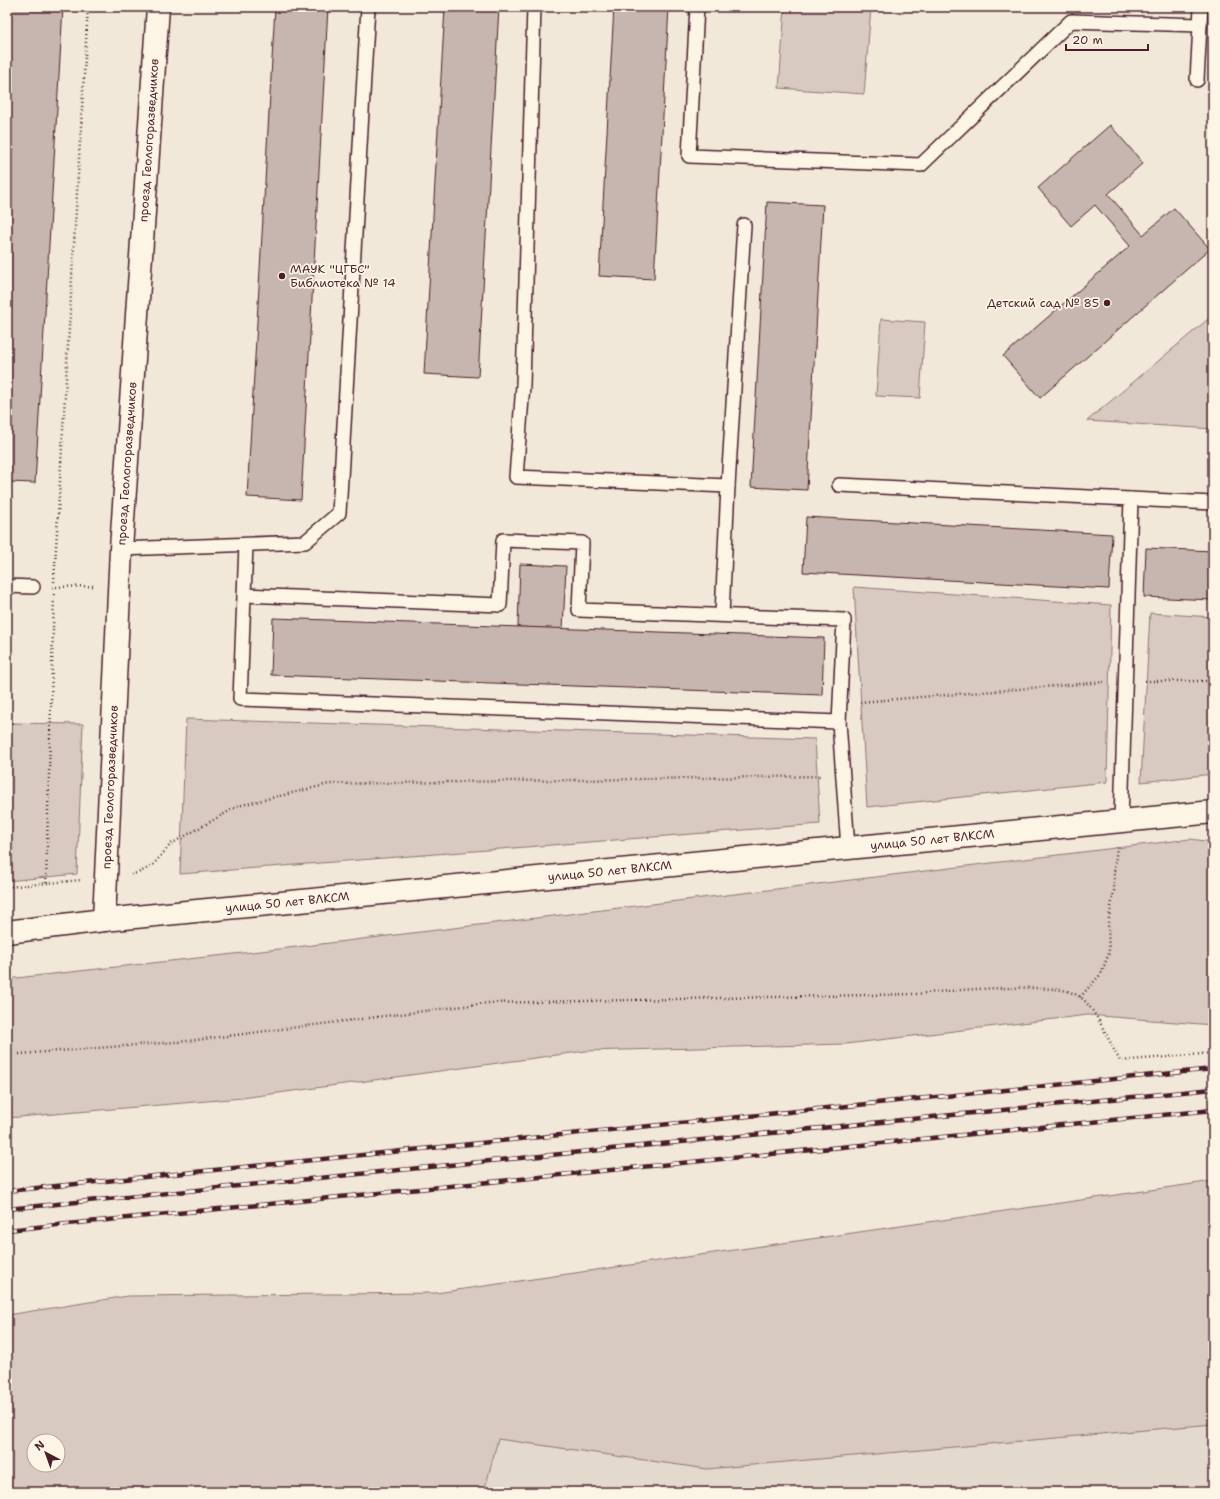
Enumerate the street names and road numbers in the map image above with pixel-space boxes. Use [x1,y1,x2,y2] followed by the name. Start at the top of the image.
[135,58,162,223] street label: проезд Геологоразведчиков
[113,381,140,546] street label: проезд Геологоразведчиков
[98,705,122,869] street label: проезд Геологоразведчиков
[870,826,995,854] street label: улица 50 лет ВЛКСМ
[547,857,673,885] street label: улица 50 лет ВЛКСМ
[225,888,350,916] street label: улица 50 лет ВЛКСМ

